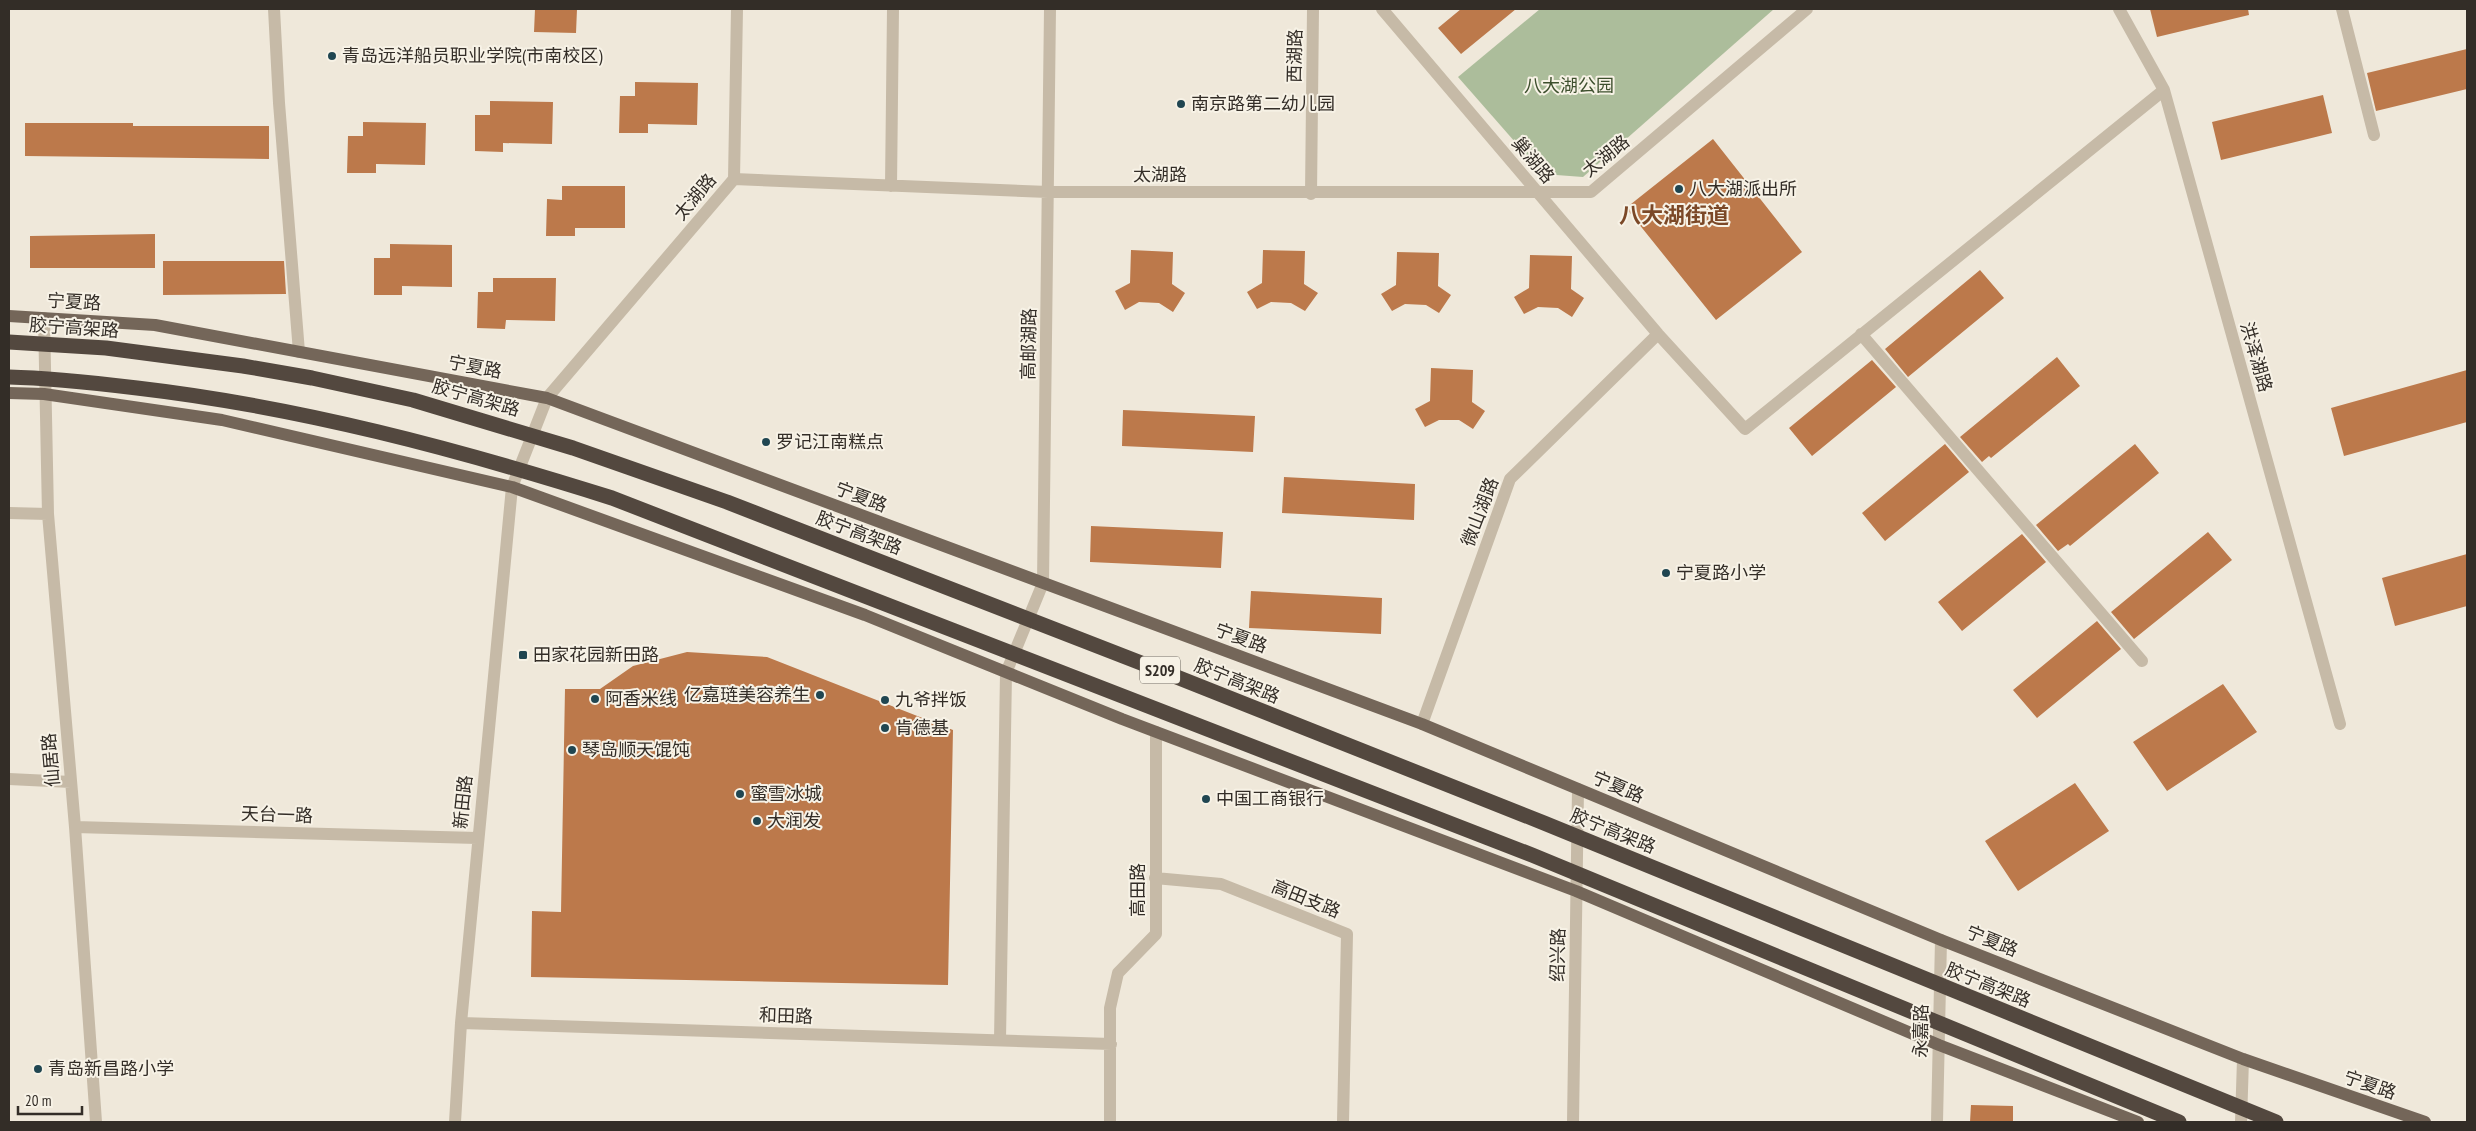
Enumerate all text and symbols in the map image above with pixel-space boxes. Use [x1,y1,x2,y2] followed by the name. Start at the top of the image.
[1283,29,1306,83] street label: 西湖路
[342,44,603,67] place label: 青岛远洋船员职业学院(市南校区)
[326,50,338,62] marker: 青岛远洋船员职业学院(市南校区)
[1524,74,1614,97] park label: 八大湖公园
[1191,92,1335,115] place label: 南京路第二幼儿园
[1175,98,1187,110] marker: 南京路第二幼儿园
[1577,130,1634,182] street label: 太湖路
[1507,132,1560,188] street label: 巢湖路
[1133,163,1187,186] street label: 太湖路
[668,169,721,225] street label: 太湖路
[1689,177,1797,200] place label: 八大湖派出所
[1673,183,1685,195] marker: 八大湖派出所
[1619,201,1729,229] district label: 八大湖街道
[46,289,102,314] street label: 宁夏路
[1016,308,1041,380] street label: 高邮湖路
[28,313,120,342] street label: 胶宁高架路
[2236,319,2277,395] street label: 洪泽湖路
[446,350,504,383] street label: 宁夏路
[430,374,523,421] street label: 胶宁高架路
[776,430,884,453] place label: 罗记江南糕点
[760,436,772,448] marker: 罗记江南糕点
[1456,474,1503,550] street label: 微山湖路
[832,476,891,517] street label: 宁夏路
[813,506,905,559] street label: 胶宁高架路
[1676,561,1766,584] place label: 宁夏路小学
[1660,567,1672,579] marker: 宁夏路小学
[1212,617,1270,658] street label: 宁夏路
[533,643,659,666] place label: 田家花园新田路
[517,649,529,661] marker: 田家花园新田路
[1191,653,1283,708] street label: 胶宁高架路
[1140,656,1180,684] road number: S209
[684,683,810,706] place label: 亿嘉琏美容养生
[605,687,677,710] place label: 阿香米线
[895,688,967,711] place label: 九爷拌饭
[814,689,826,701] marker: 亿嘉琏美容养生
[589,693,601,705] marker: 阿香米线
[879,694,891,706] marker: 九爷拌饭
[895,716,949,739] place label: 肯德基
[879,722,891,734] marker: 肯德基
[37,732,64,788] street label: 仙居路
[582,738,690,761] place label: 琴岛顺天馄饨
[566,744,578,756] marker: 琴岛顺天馄饨
[1589,765,1648,808] street label: 宁夏路
[448,774,477,830] street label: 新田路
[750,782,822,805] place label: 蜜雪冰城
[1216,787,1324,810] place label: 中国工商银行
[734,788,746,800] marker: 蜜雪冰城
[1200,793,1212,805] marker: 中国工商银行
[241,802,313,827] street label: 天台一路
[1567,803,1659,858] street label: 胶宁高架路
[767,809,821,832] place label: 大润发
[751,815,763,827] marker: 大润发
[1126,863,1149,917] street label: 高田路
[1269,874,1344,923] street label: 高田支路
[1963,920,2022,961] street label: 宁夏路
[1546,928,1569,982] street label: 绍兴路
[1942,957,2034,1012] street label: 胶宁高架路
[759,1003,813,1028] street label: 和田路
[1909,1004,1932,1058] street label: 永嘉路
[48,1057,174,1080] place label: 青岛新昌路小学
[32,1063,44,1075] marker: 青岛新昌路小学
[2341,1065,2399,1104] street label: 宁夏路
[18,1084,81,1116] scale bar
[25,1091,51,1110] text: 20 m

